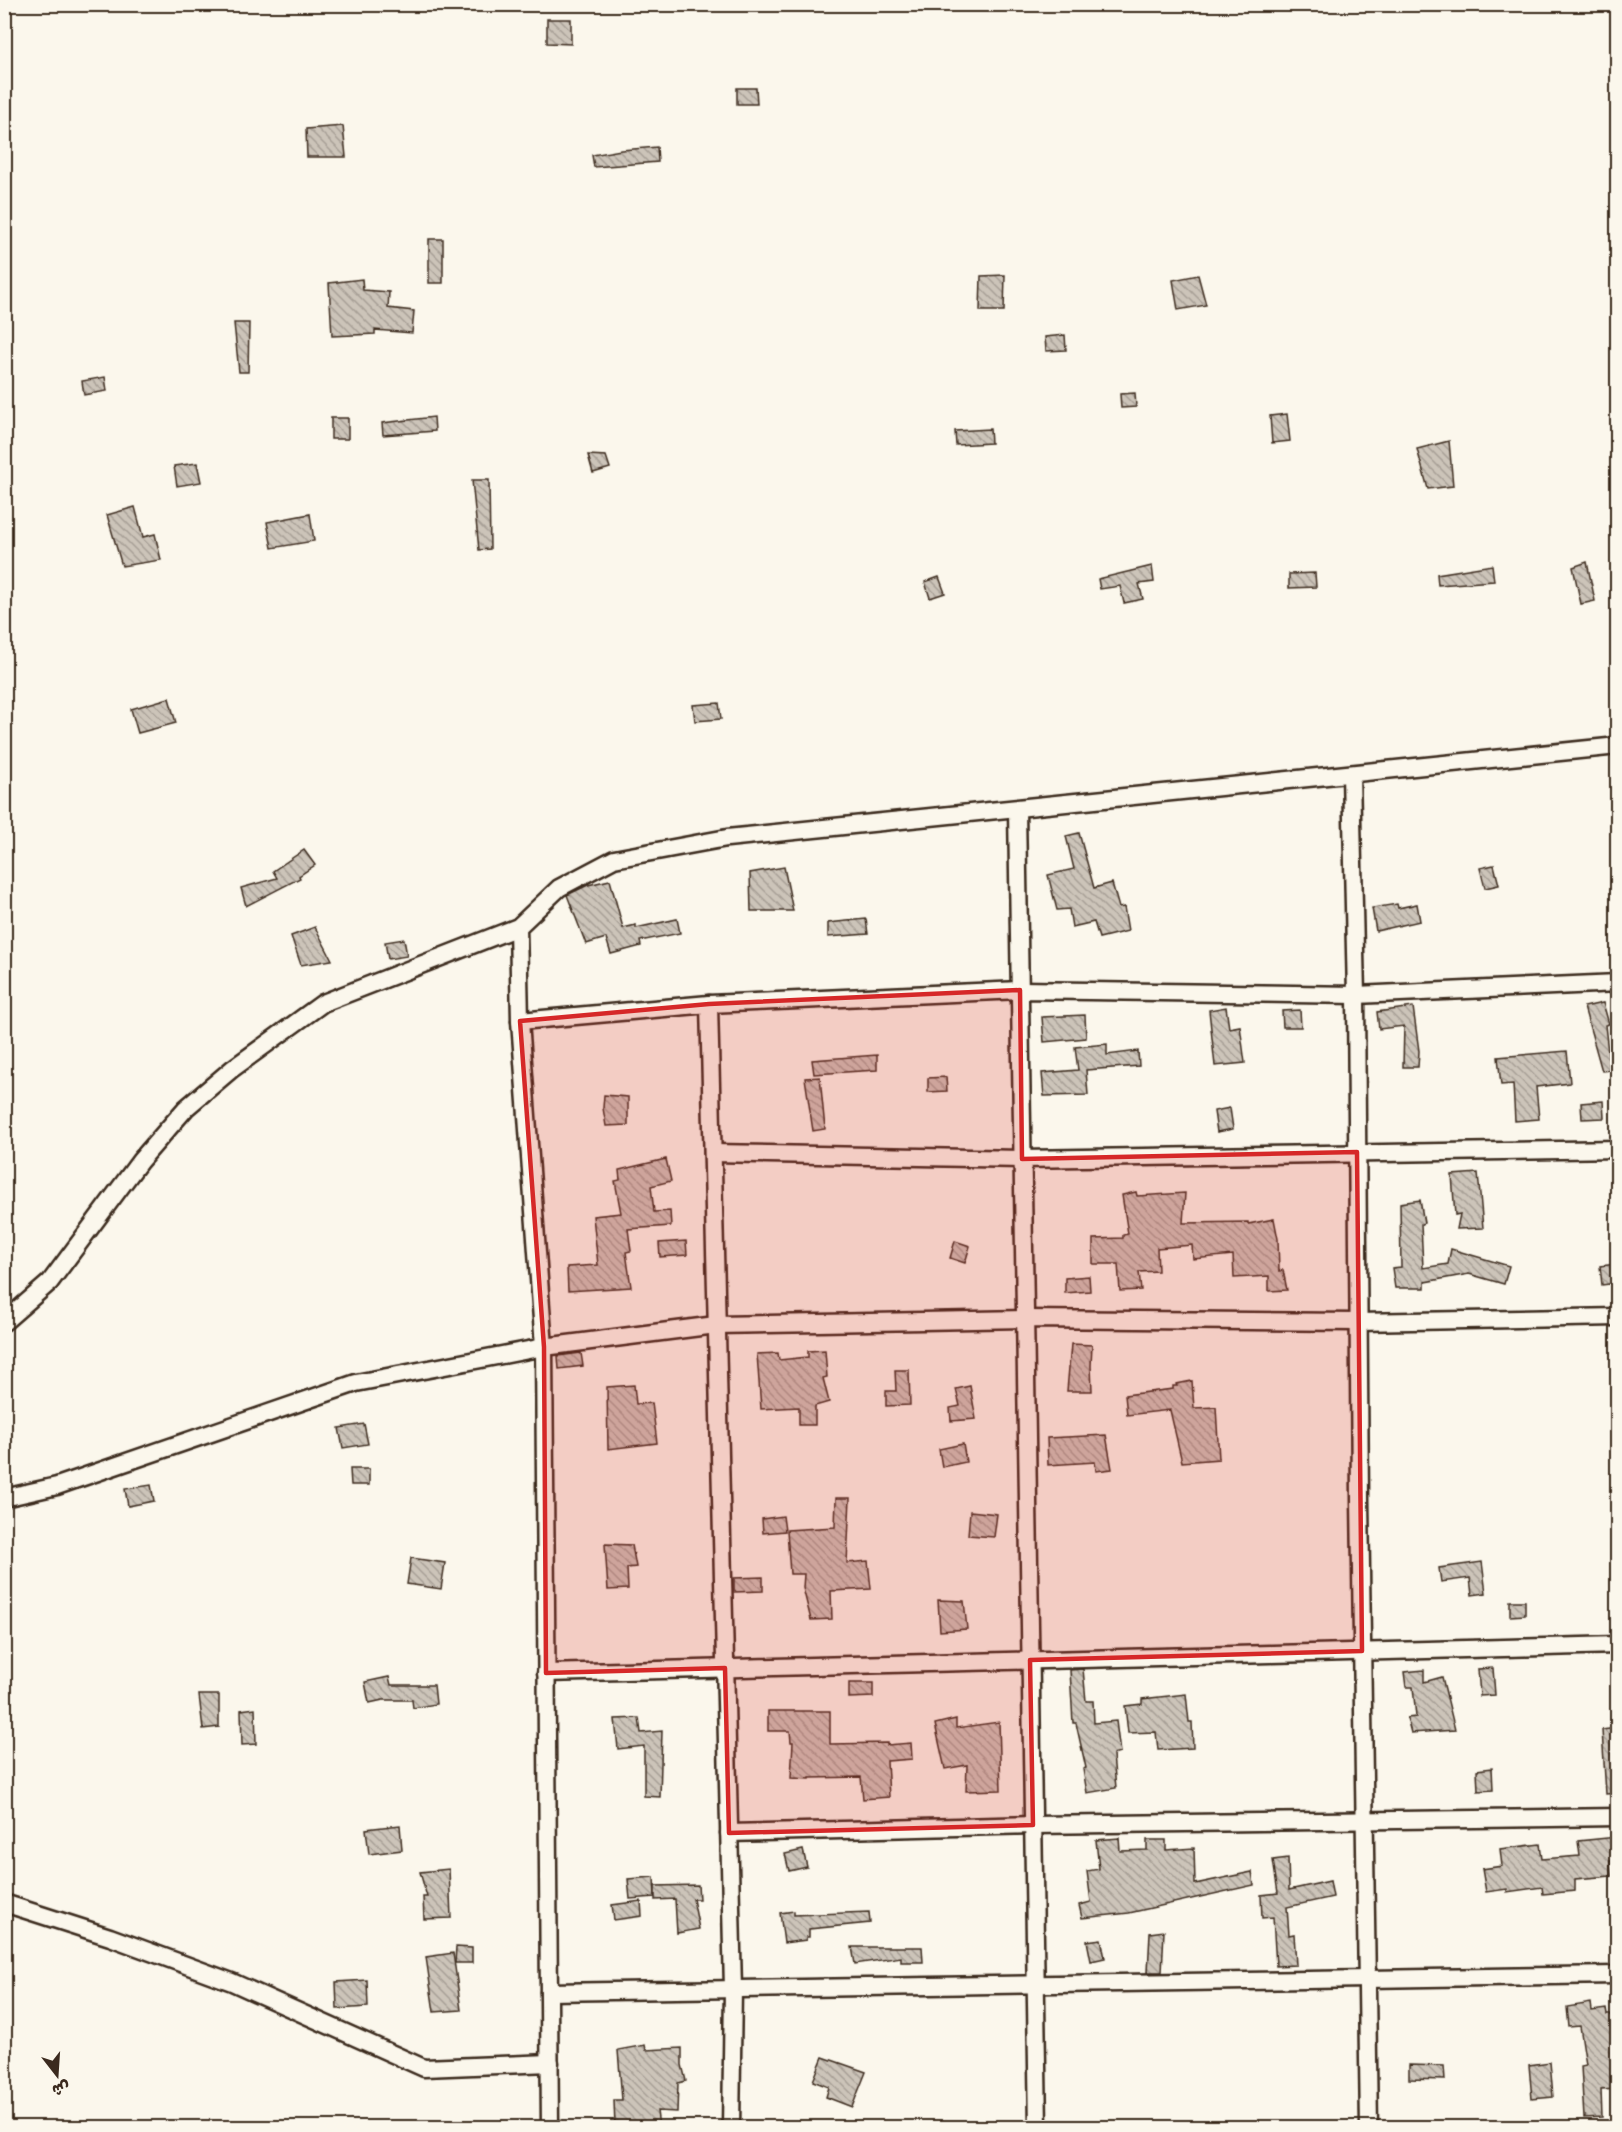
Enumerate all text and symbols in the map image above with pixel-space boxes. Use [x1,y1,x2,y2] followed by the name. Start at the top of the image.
[27,2045,87,2105] north arrow
[50,2076,73,2101] text: ش

